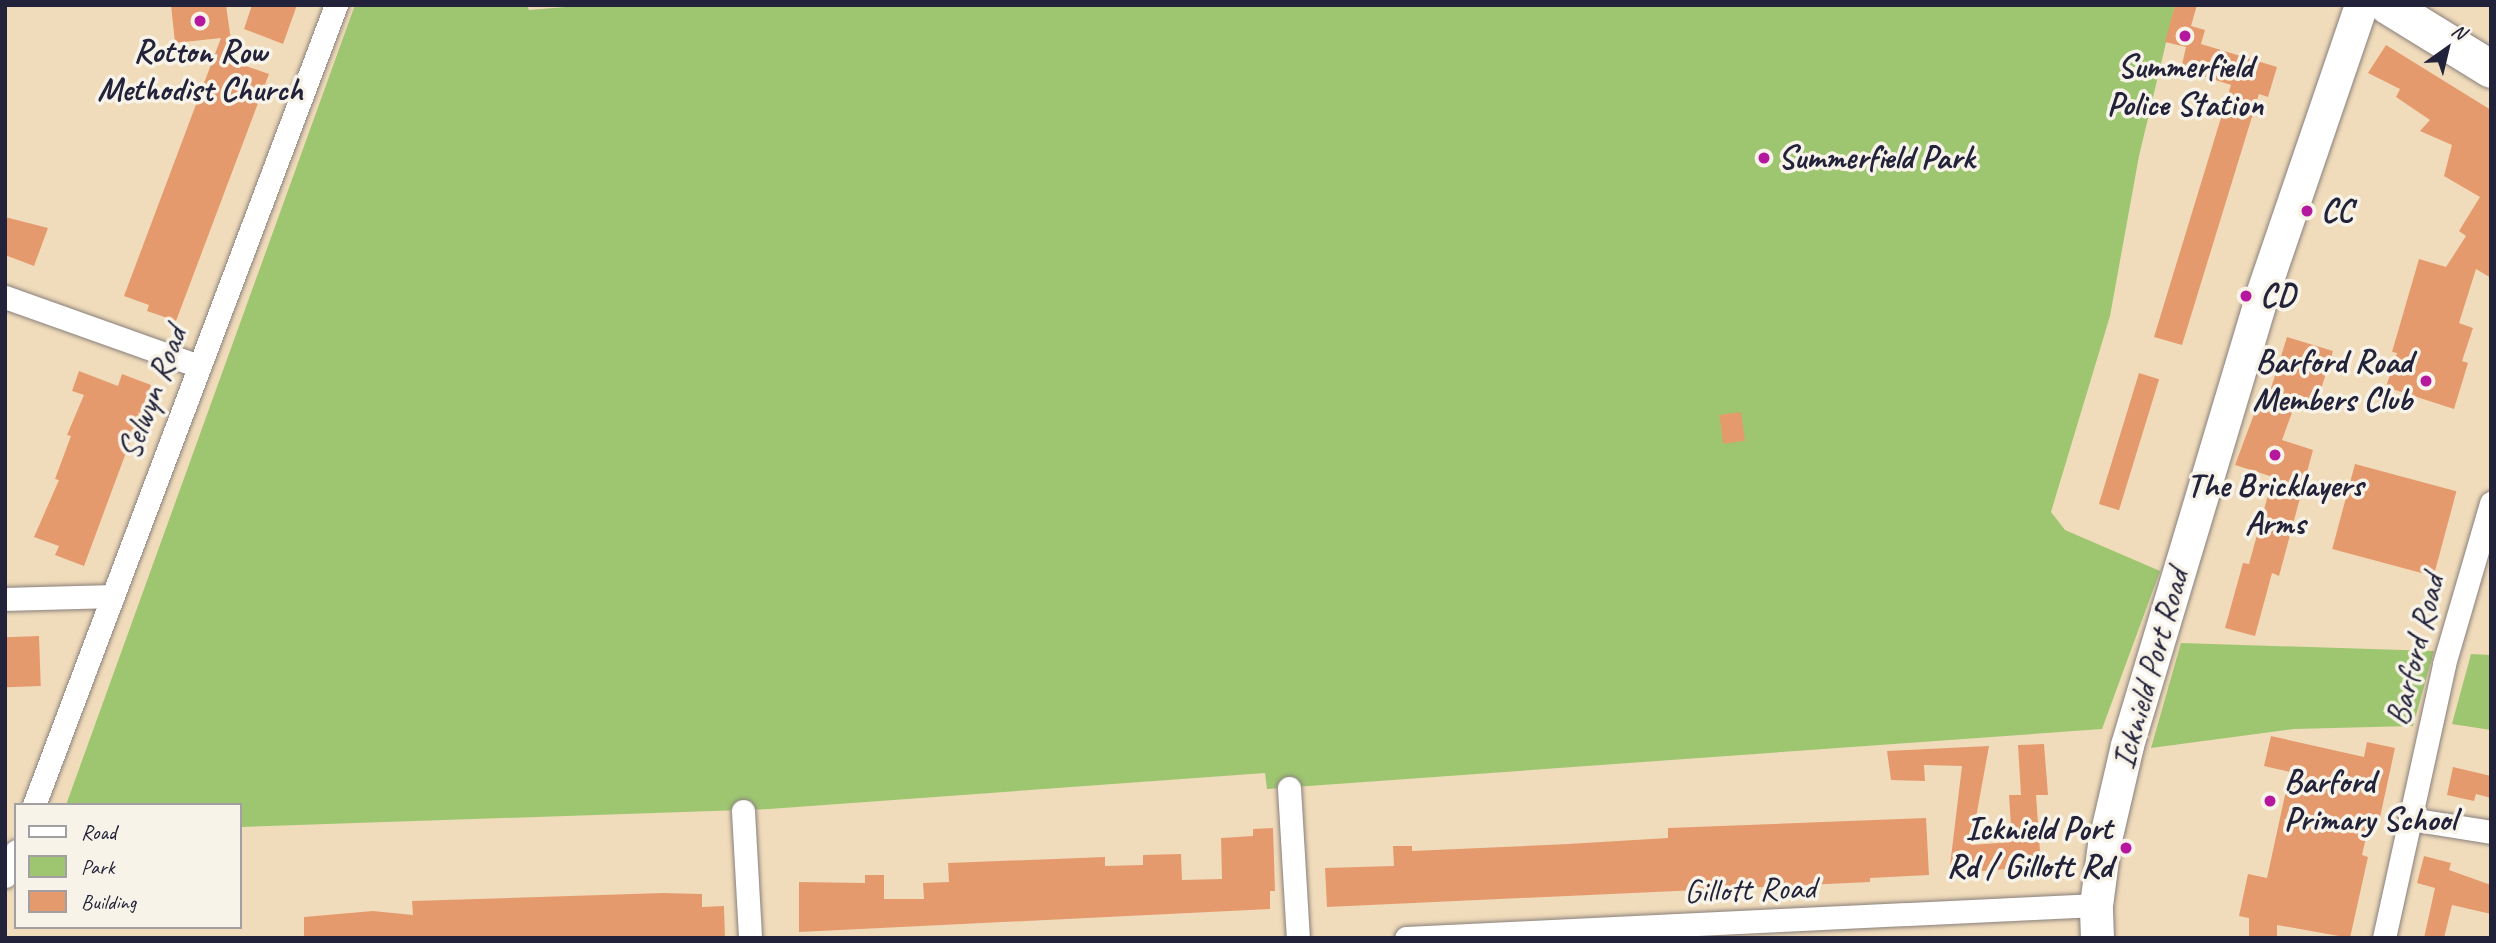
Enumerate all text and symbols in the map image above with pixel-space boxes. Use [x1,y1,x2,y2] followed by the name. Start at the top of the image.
[192,13,208,29] marker: Rotton Row Methodist Church
[2412,14,2482,84] north arrow
[2447,18,2470,45] text: N
[2177,28,2193,44] marker: Summerfield Police Station
[96,32,304,110] place label: Rotton Row Methodist Church
[2107,47,2263,125] place label: Summerfield Police Station
[1778,138,1974,178] place label: Summerfield Park
[1756,150,1772,166] marker: Summerfield Park
[2321,191,2353,231] place label: CC
[2299,203,2315,219] marker: CC
[2260,276,2295,316] place label: CD
[2238,288,2254,304] marker: CD
[110,321,196,465] street label: Selwyn Road
[2252,342,2412,420] place label: Barford Road Members Club
[2418,373,2434,389] marker: Barford Road Members Club
[2267,447,2283,463] marker: The Bricklayers Arms
[2187,466,2363,544] place label: The Bricklayers Arms
[2103,564,2199,774] street label: Icknield Port Road
[2378,571,2454,729] street label: Barford Road
[2284,762,2456,840] place label: Barford Primary School
[2262,793,2278,809] marker: Barford Primary School
[14,803,242,929] legend
[1947,809,2112,887] place label: Icknield Port Rd / Gillott Rd
[81,819,116,845] text: Road
[2118,840,2134,856] marker: Icknield Port Rd / Gillott Rd
[81,854,114,880] text: Park
[1684,868,1816,912] street label: Gillott Road
[81,889,136,915] text: Building

